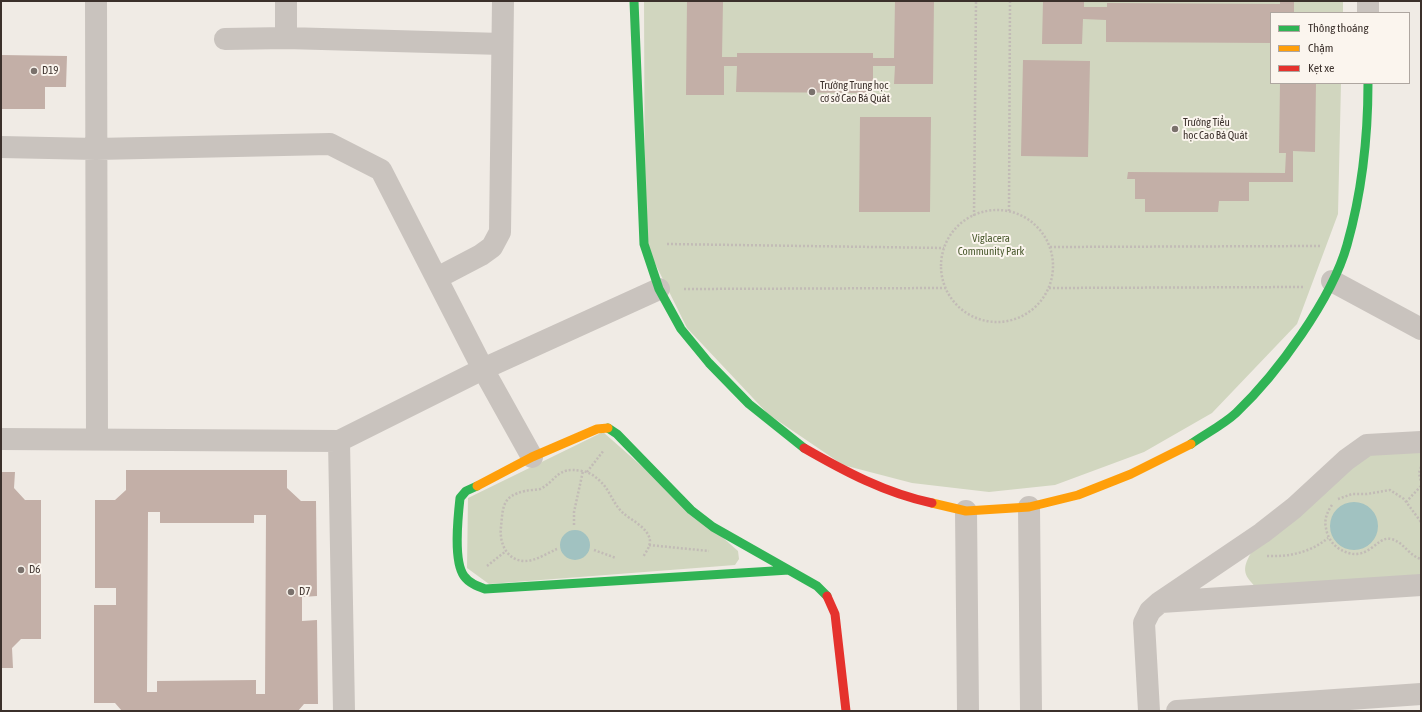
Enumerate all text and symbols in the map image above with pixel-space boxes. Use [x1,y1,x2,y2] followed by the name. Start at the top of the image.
[1270,12,1410,84] legend
[1308,21,1369,35] text: Thông thoáng
[1308,41,1333,55] text: Chậm
[1308,61,1334,75] text: Kẹt xe
[42,64,58,78] place label: D19
[29,66,39,76] marker: D19
[820,79,890,105] place label: Trường Trung học cơ sở Cao Bá Quát
[807,87,817,97] marker: Trường Trung học cơ sở Cao Bá Quát
[1183,116,1248,142] place label: Trường Tiểu học Cao Bá Quát
[1170,124,1180,134] marker: Trường Tiểu học Cao Bá Quát
[958,232,1024,258] park label: Viglacera Community Park
[29,563,40,577] place label: D6
[16,565,26,575] marker: D6
[299,585,310,599] place label: D7
[286,587,296,597] marker: D7

